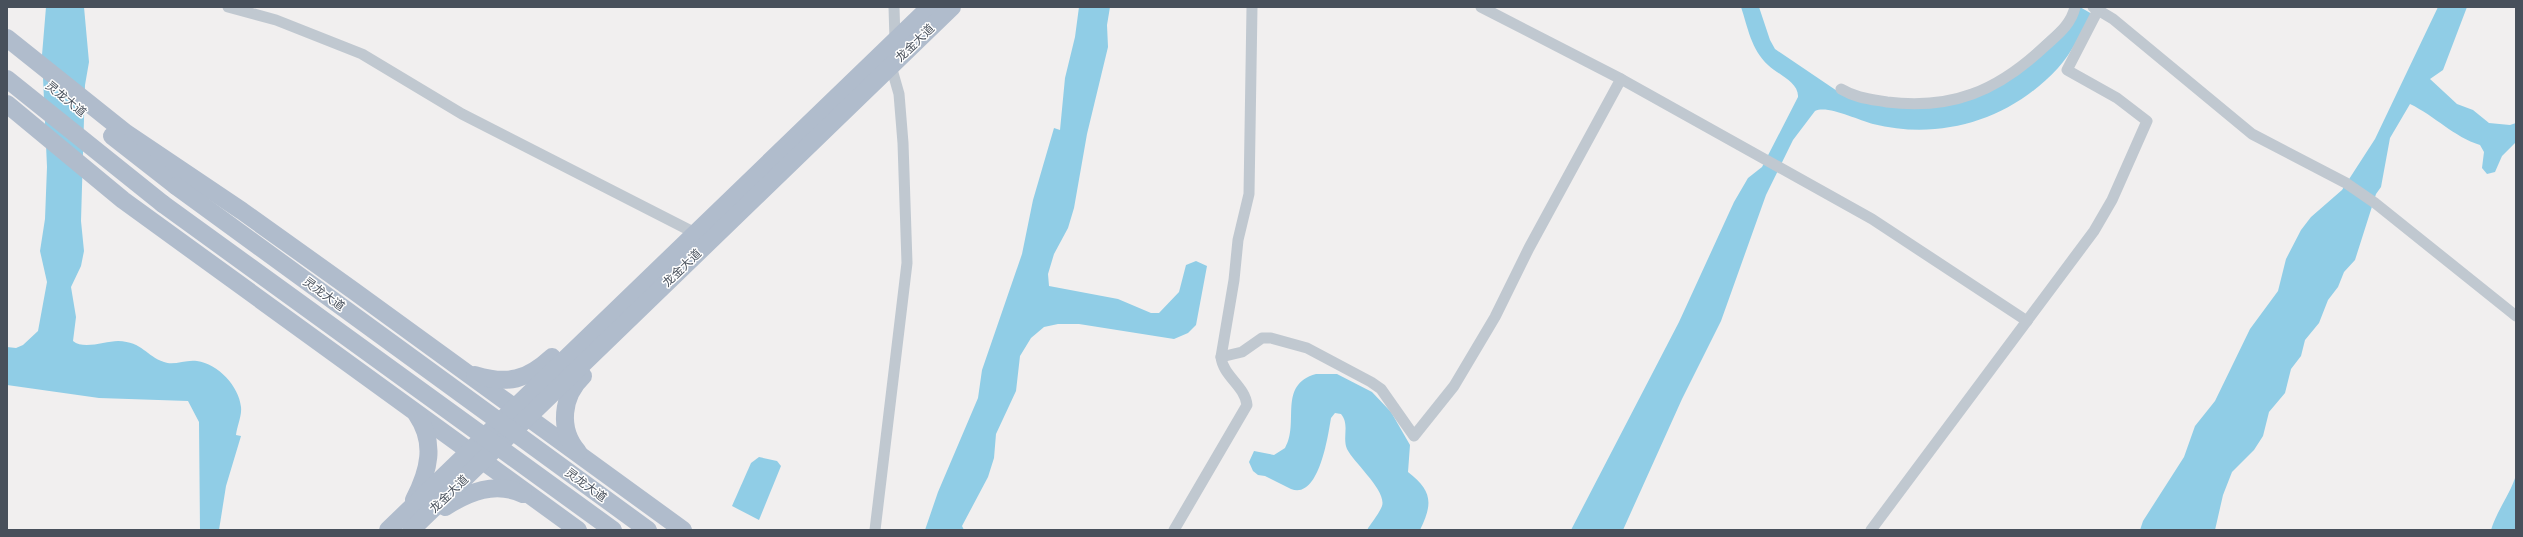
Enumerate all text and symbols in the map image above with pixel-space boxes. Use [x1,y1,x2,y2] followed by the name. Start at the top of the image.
[893,21,937,65] street label: 龙金大道
[43,78,89,120] street label: 灵龙大道
[660,246,704,290] street label: 龙金大道
[300,274,348,314] street label: 灵龙大道
[562,465,610,505] street label: 灵龙大道
[427,472,471,516] street label: 龙金大道

